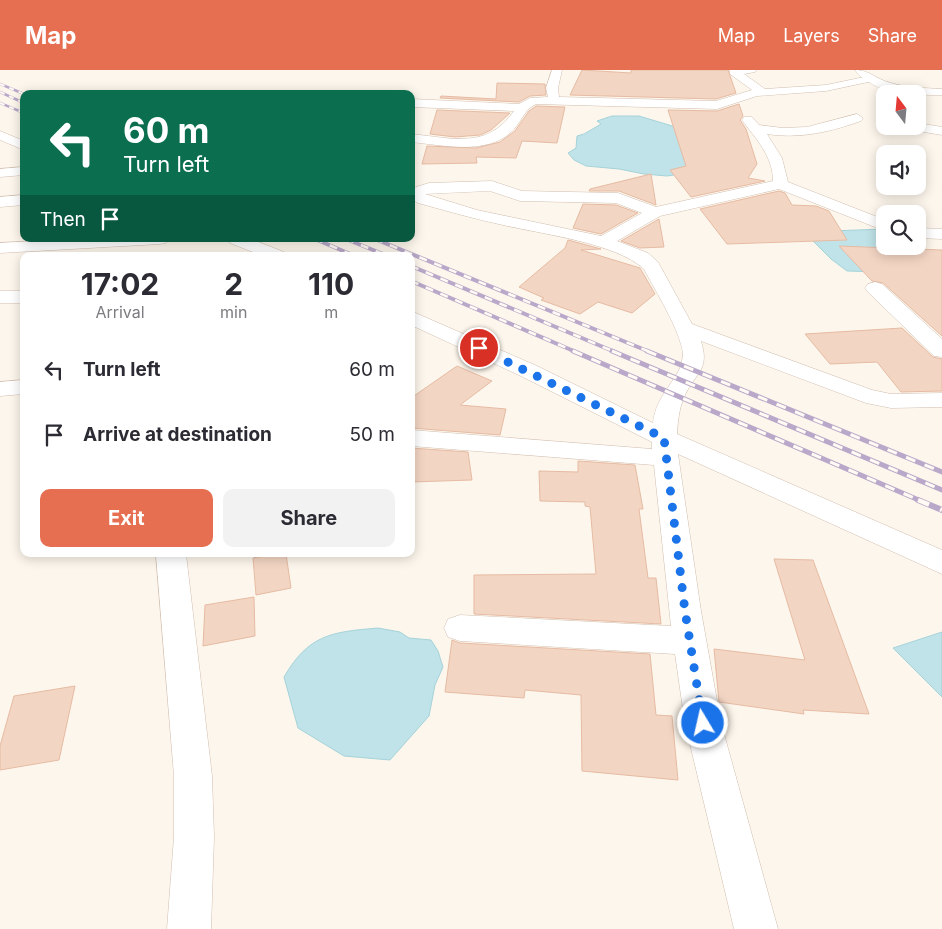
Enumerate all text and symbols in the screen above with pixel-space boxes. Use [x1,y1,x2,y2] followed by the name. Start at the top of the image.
[25,21,76,50] text: Map
[718,25,755,46] text: Map
[783,25,840,46] text: Layers
[868,25,917,46] text: Share
[876,85,926,135] north arrow
[876,85,926,255] map controls
[123,109,210,151] text: 60 m
[40,110,105,175] icon: left
[876,145,926,195] button: sound
[123,151,209,177] text: Turn left
[96,205,124,233] icon: arrive
[876,205,926,255] button: search
[40,208,86,231] text: Then
[81,266,159,302] text: 17:02
[224,266,243,302] text: 2
[308,266,354,302] text: 110
[95,302,145,322] text: Arrival
[220,302,247,322] text: min
[324,302,338,322] text: m
[458,327,500,369] pin
[465,334,493,362] icon: arrive
[40,356,68,384] icon: left
[83,358,161,381] text: Turn left
[349,358,395,381] text: 60 m
[40,421,68,449] icon: arrive
[83,423,272,446] text: Arrive at destination
[349,423,395,446] text: 50 m
[40,489,213,547] button: Exit
[223,489,395,547] button: Share
[676,696,728,748] position arrow

